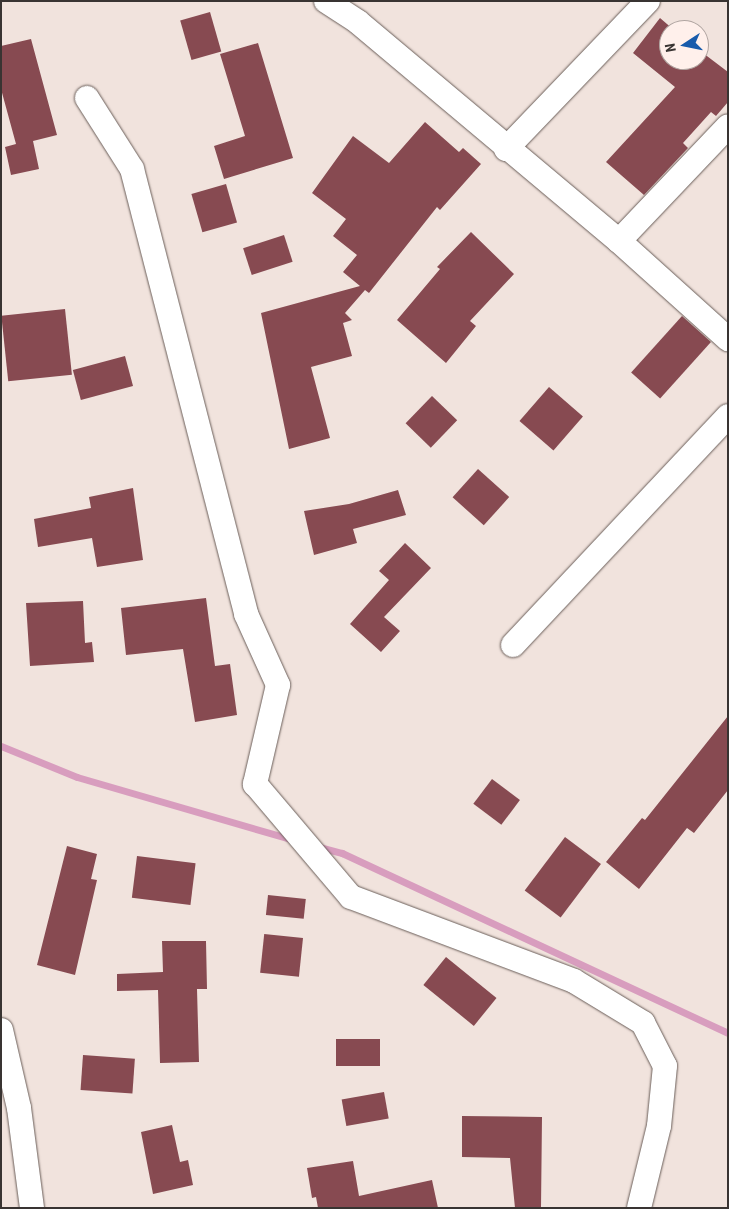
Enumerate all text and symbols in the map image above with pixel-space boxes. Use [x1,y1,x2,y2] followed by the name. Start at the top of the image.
[659,20,709,70] north arrow
[662,42,679,53] text: N

